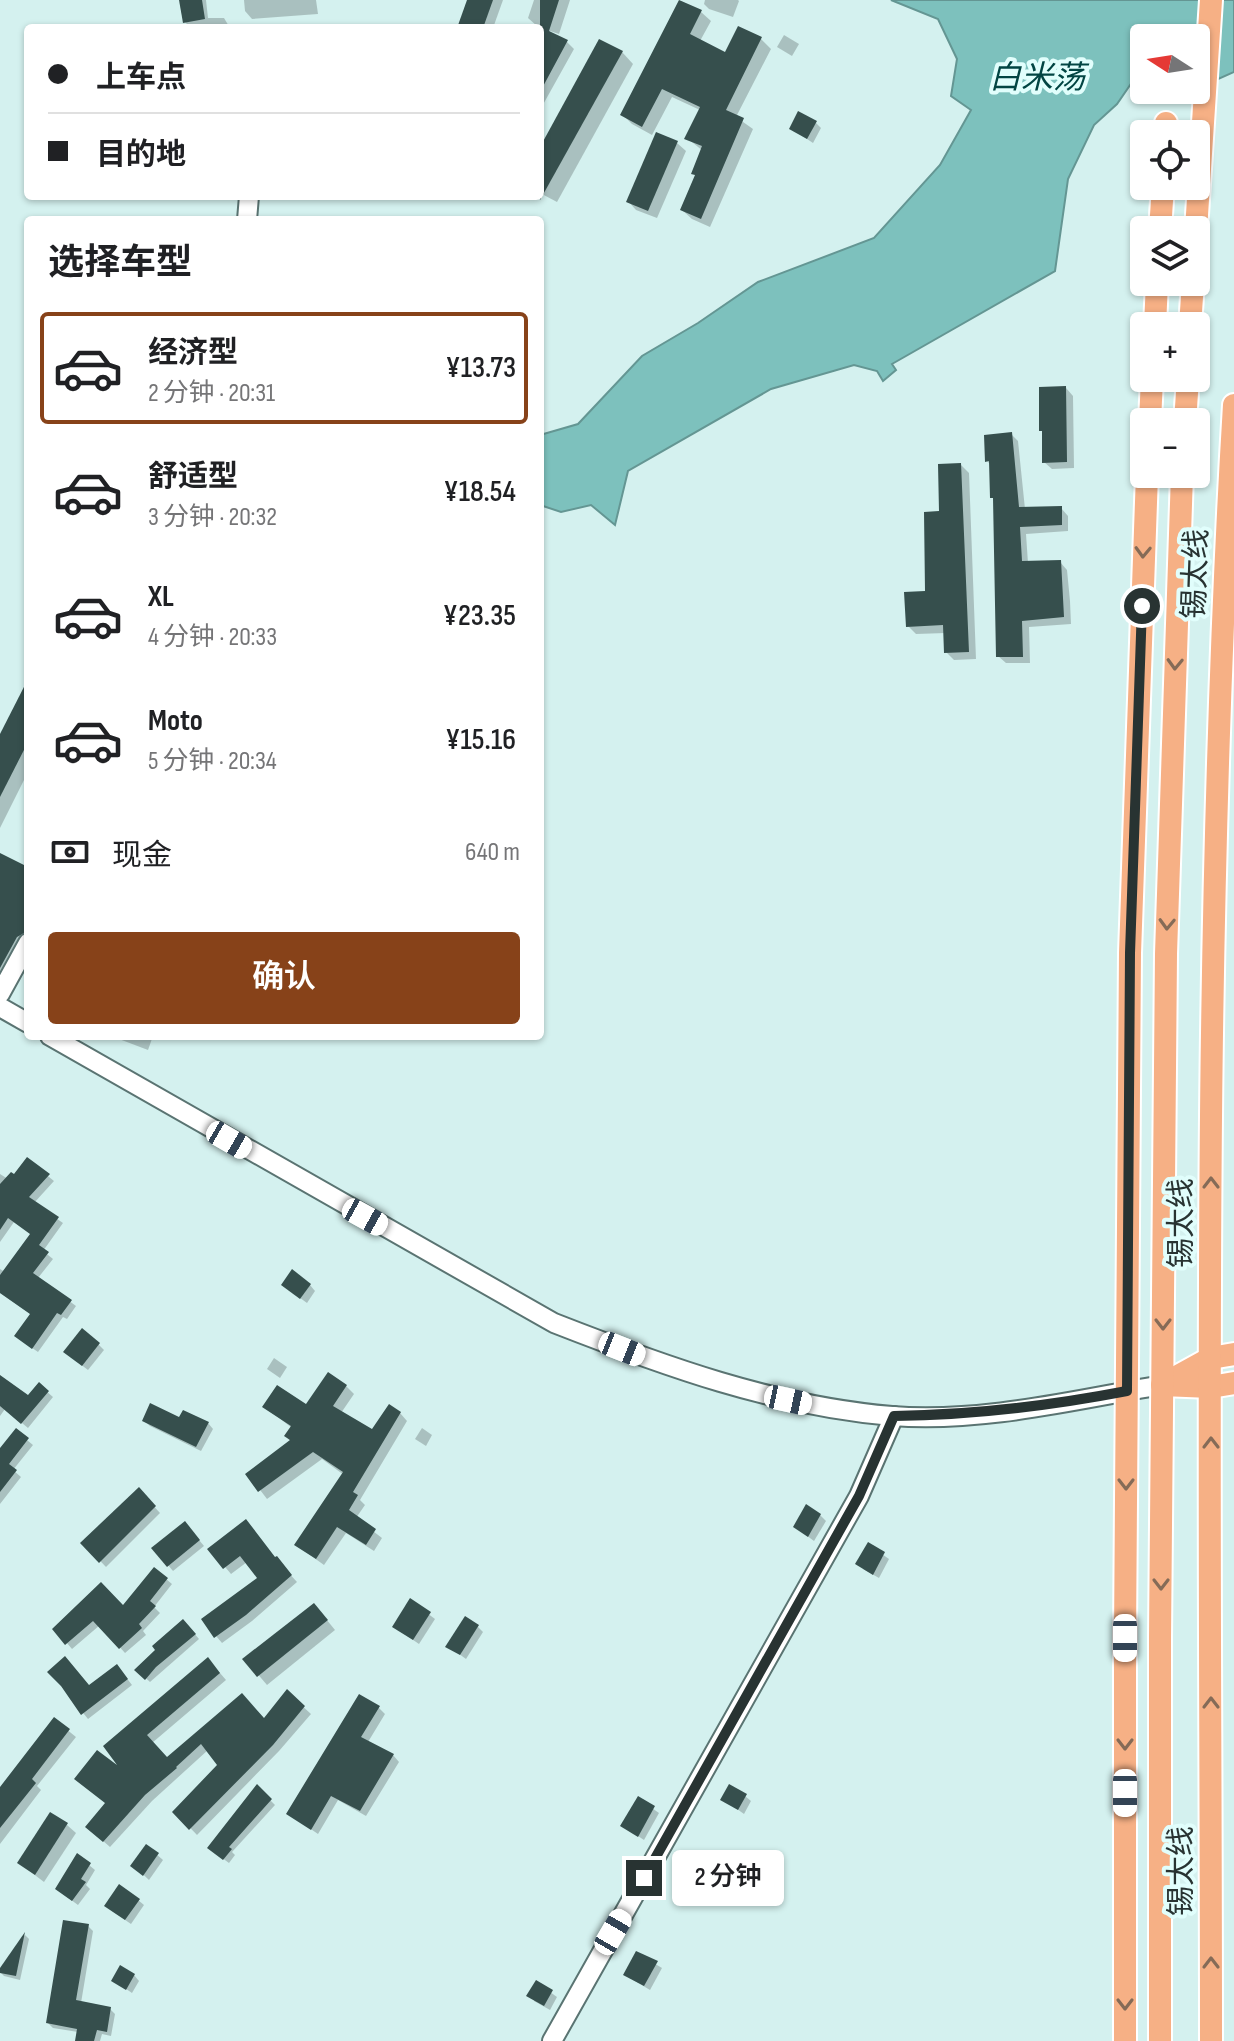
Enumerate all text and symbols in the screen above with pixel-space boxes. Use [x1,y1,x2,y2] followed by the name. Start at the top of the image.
[1130,24,1210,104] north arrow
[1130,24,1210,488] map controls
[989,59,1090,98] water label: 白米荡
[96,60,186,96] text: 上车点
[1130,120,1210,200] button: locate
[96,137,186,173] text: 目的地
[1130,216,1210,296] button: layers
[48,242,192,285] text: 选择车型
[1130,312,1210,392] button: +
[52,332,124,404] icon: car
[148,335,238,371] text: 经济型
[445,350,516,386] text: ¥13.73
[148,378,275,409] text: 2 分钟 · 20:31
[1130,408,1210,488] button: −
[52,456,124,528] icon: car
[148,459,238,495] text: 舒适型
[443,474,516,510] text: ¥18.54
[148,502,277,533] text: 3 分钟 · 20:32
[1176,528,1216,620] street label: 锡太线
[1135,546,1152,559] one-way arrow
[148,579,174,615] text: XL
[52,580,124,652] icon: car
[1124,588,1160,624] route start
[443,598,516,634] text: ¥23.35
[148,622,277,653] text: 4 分钟 · 20:33
[1167,658,1184,671] one-way arrow
[148,703,203,739] text: Moto
[52,704,124,776] icon: car
[445,722,516,758] text: ¥15.16
[148,746,277,777] text: 5 分钟 · 20:34
[48,830,92,874] icon: cash
[465,837,520,868] text: 640 m
[112,838,172,874] text: 现金
[1158,918,1175,931] one-way arrow
[48,932,520,1024] button: 确认
[202,1118,256,1162] car
[1202,1176,1220,1189] one-way arrow
[1164,1178,1200,1268] street label: 锡太线
[338,1195,392,1239] car
[1154,1318,1172,1331] one-way arrow
[595,1329,649,1369] car
[762,1383,814,1417] car
[1202,1436,1220,1449] one-way arrow
[1117,1478,1135,1491] one-way arrow
[1152,1578,1170,1591] one-way arrow
[1113,1614,1137,1662] car
[1202,1696,1220,1709] one-way arrow
[1116,1738,1134,1751] one-way arrow
[1113,1769,1137,1817] car
[1164,1826,1200,1916] street label: 锡太线
[672,1850,784,1906] callout: 2 分钟
[626,1860,662,1896] route end
[694,1862,762,1893] text: 2 分钟
[591,1905,635,1959] car
[1202,1956,1220,1969] one-way arrow
[1116,1998,1134,2011] one-way arrow

